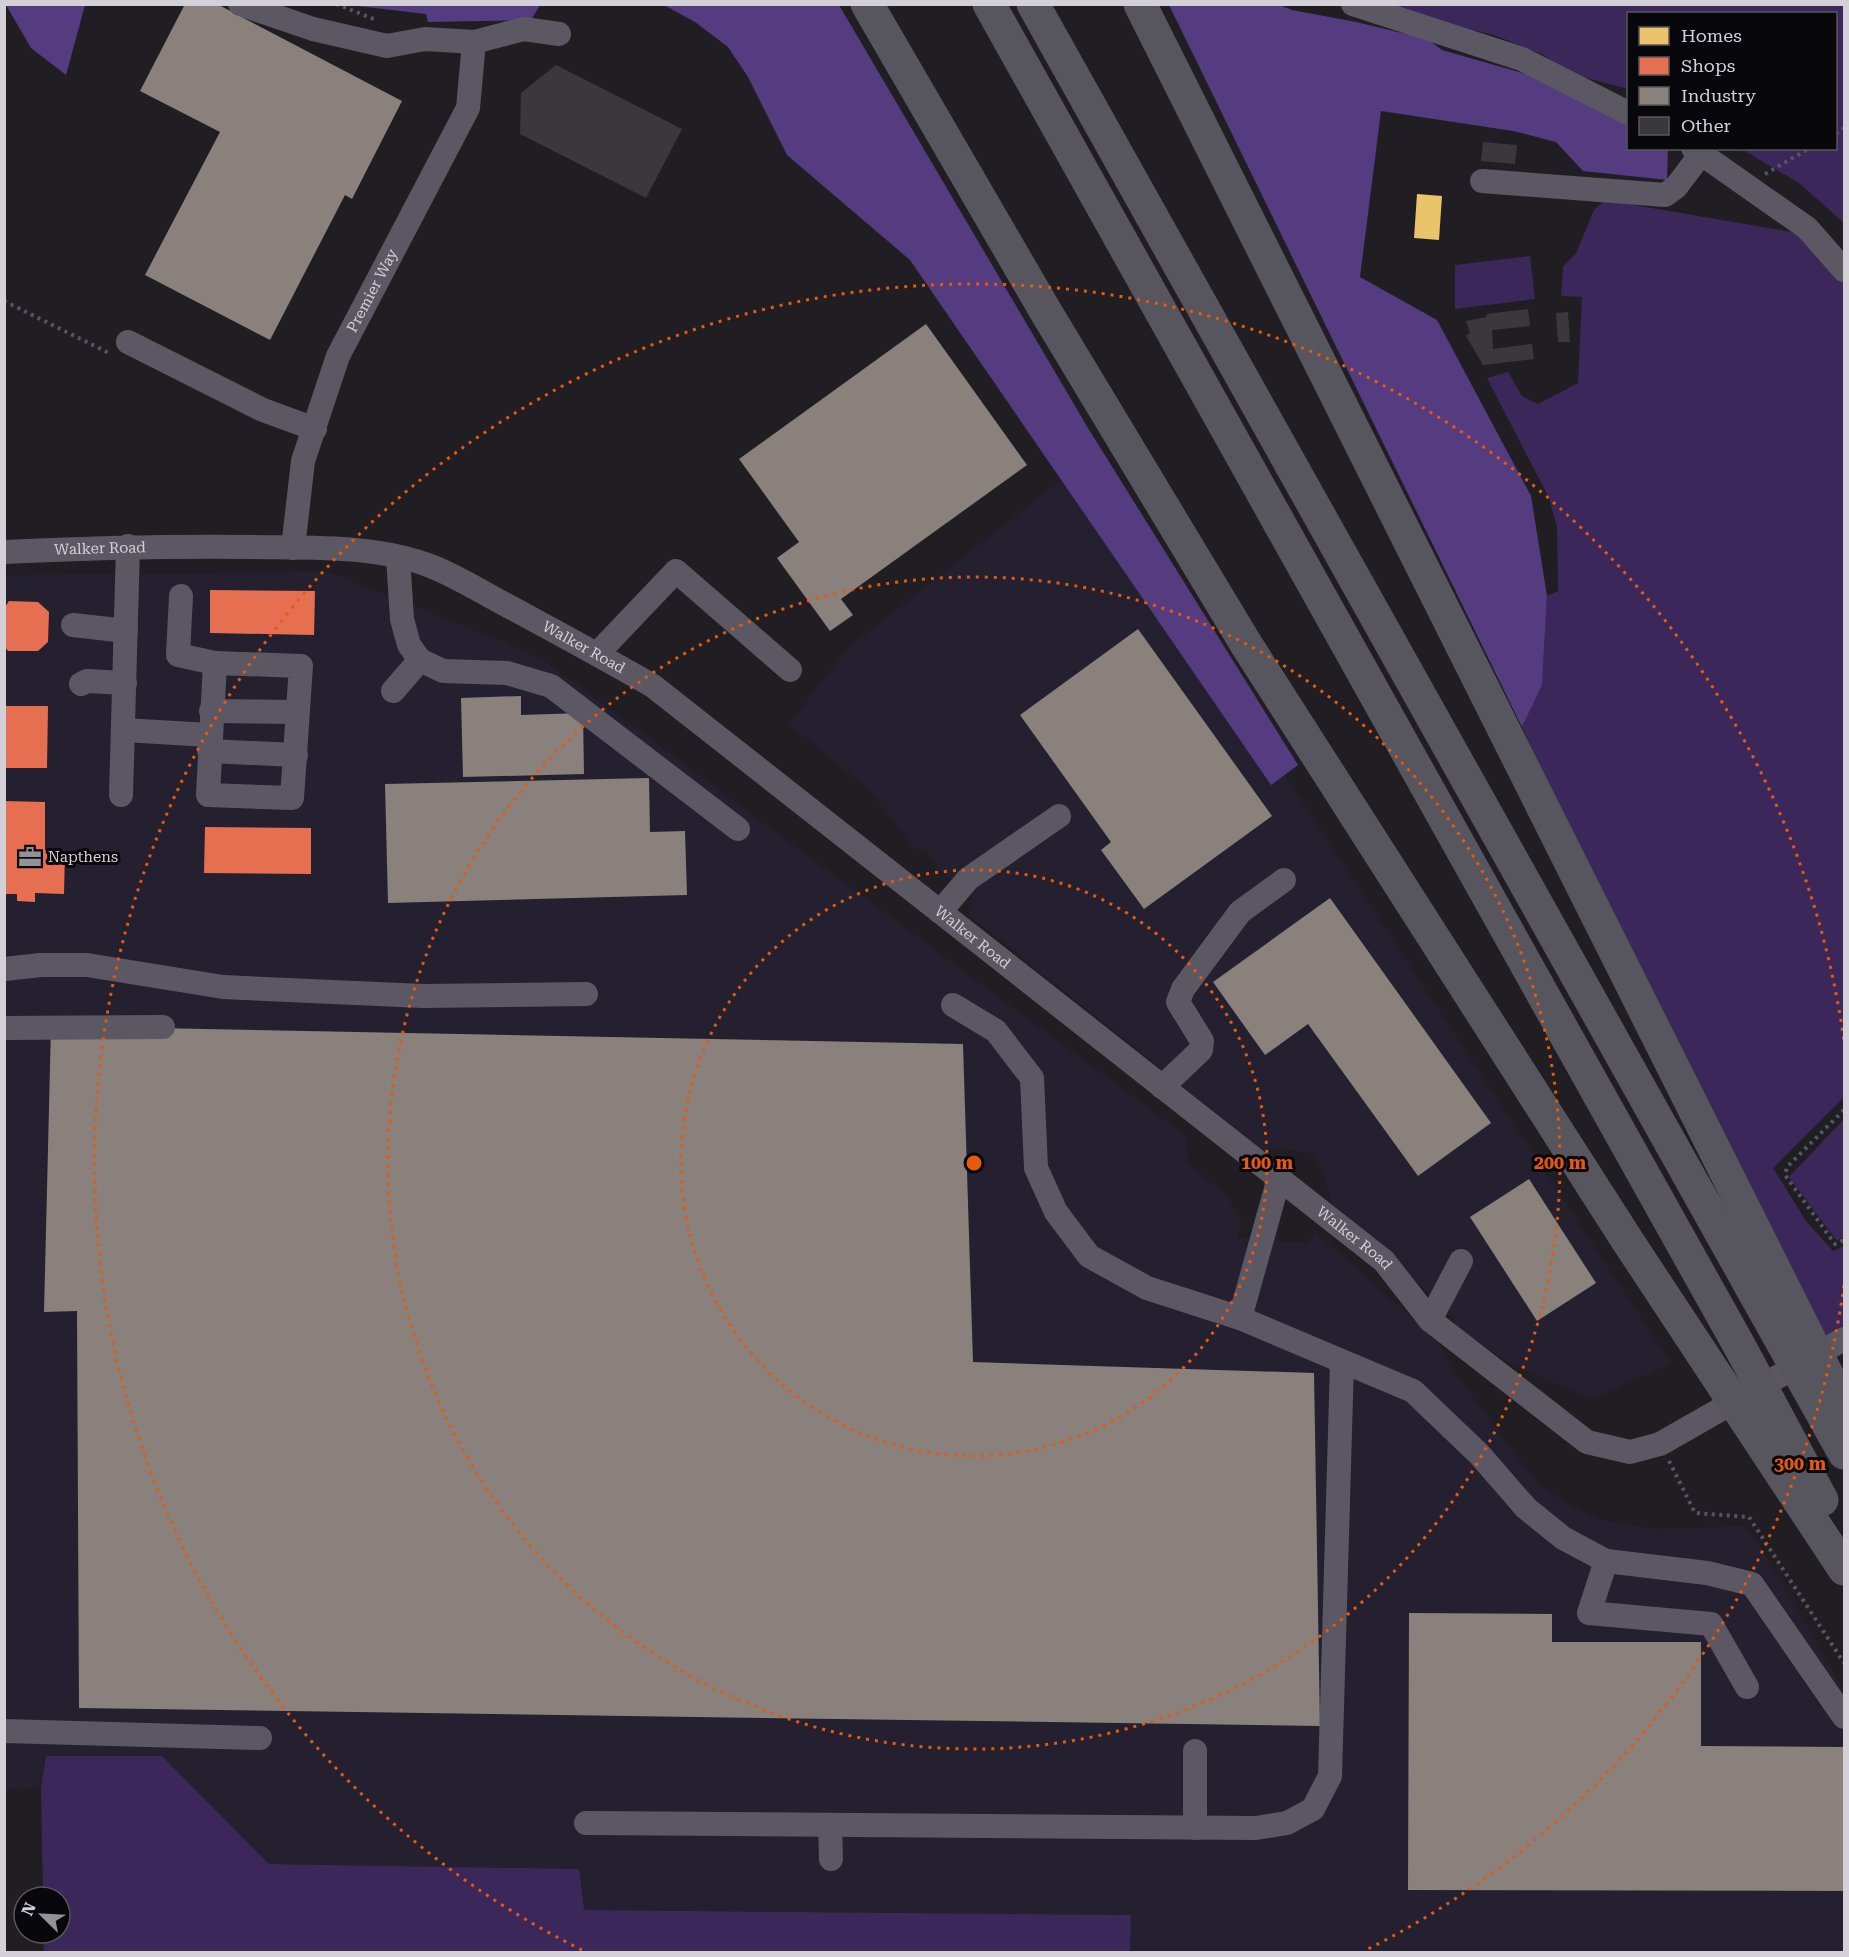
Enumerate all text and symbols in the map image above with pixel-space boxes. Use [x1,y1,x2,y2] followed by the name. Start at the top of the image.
[1627,12,1837,150] legend
[1681,25,1742,46] text: Homes
[1681,55,1735,76] text: Shops
[1681,85,1756,106] text: Industry
[1681,115,1731,136] text: Other
[343,246,402,336] street label: Premier Way
[54,538,146,559] street label: Walker Road
[539,617,628,677] street label: Walker Road
[17,844,43,870] office icon: Napthens
[48,848,118,866] place label: Napthens
[931,902,1014,973] street label: Walker Road
[1241,1152,1294,1173] text: 100 m
[1534,1152,1587,1173] text: 200 m
[964,1153,984,1173] centre of rings
[1313,1202,1396,1273] street label: Walker Road
[1774,1453,1827,1474] text: 300 m
[12,1885,72,1945] north arrow
[18,1900,40,1919] text: N

